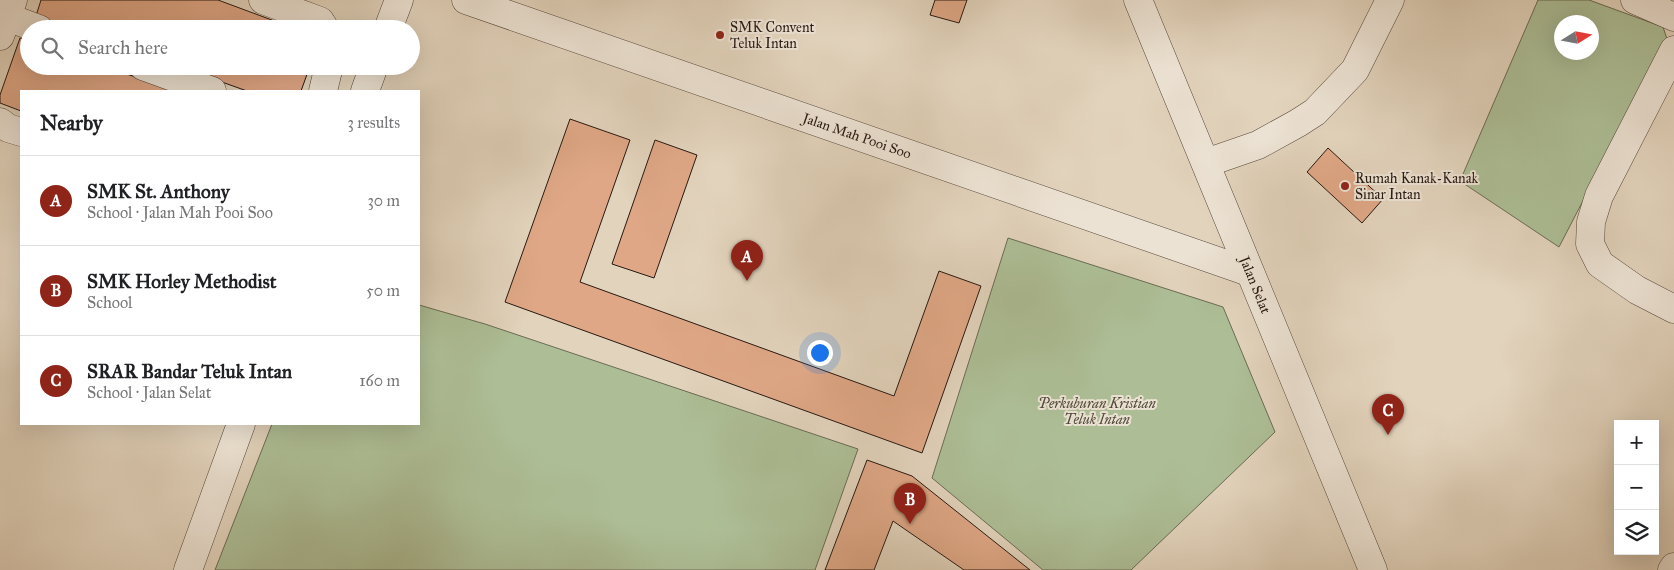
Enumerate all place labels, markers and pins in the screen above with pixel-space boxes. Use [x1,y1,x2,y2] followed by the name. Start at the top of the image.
[730,19,814,52] place label: SMK Convent Teluk Intan
[714,29,726,41] marker: SMK Convent Teluk Intan
[1355,170,1479,203] place label: Rumah Kanak-Kanak Sinar Intan
[1339,180,1351,192] marker: Rumah Kanak-Kanak Sinar Intan
[731,240,763,281] pin: A
[1372,394,1404,435] pin: C
[894,483,926,524] pin: B

